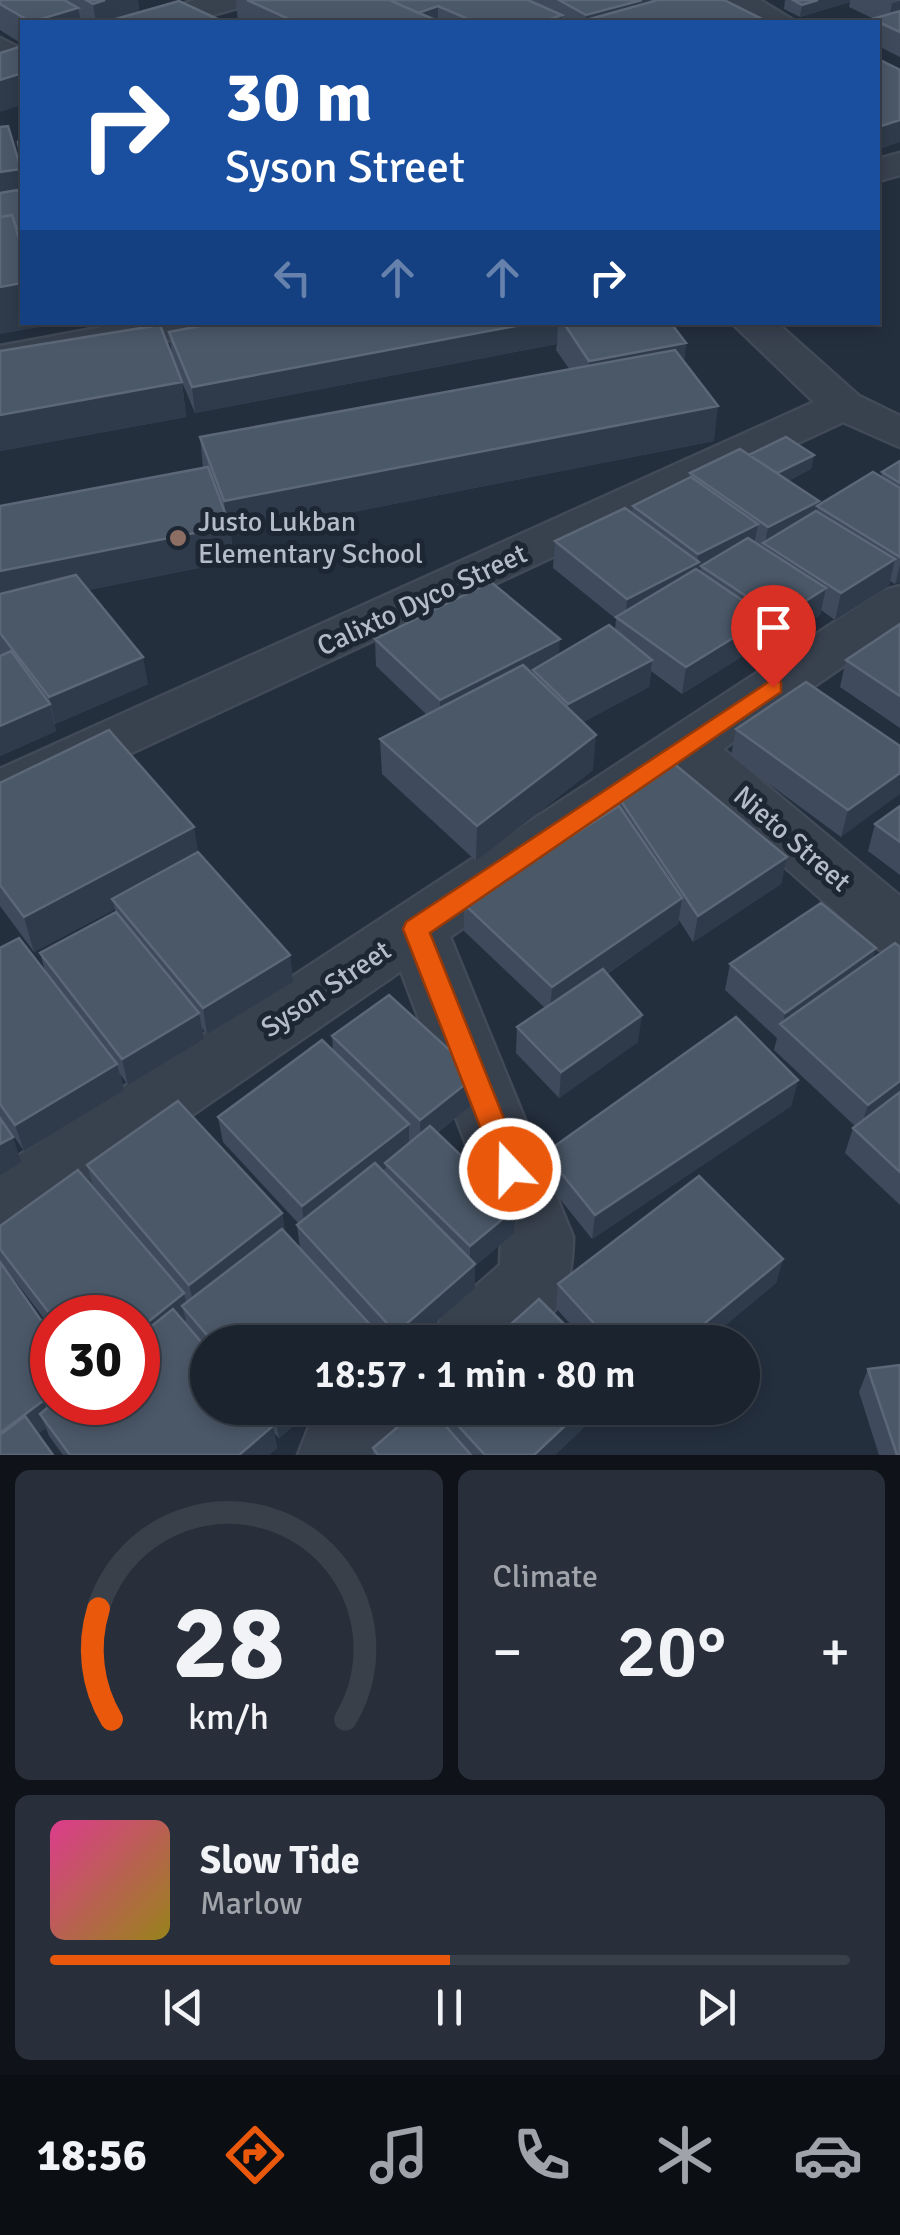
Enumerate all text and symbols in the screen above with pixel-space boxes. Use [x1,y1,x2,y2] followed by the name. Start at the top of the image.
[225,54,373,140] text: 30 m
[60,60,190,190] icon: right
[225,140,465,195] text: Syson Street
[265,250,320,305] icon: left
[370,250,425,305] icon: ahead
[475,250,530,305] icon: ahead
[580,250,635,305] icon: right
[198,505,423,571] place label: Justo Lukban Elementary School
[167,527,189,549] marker: Justo Lukban Elementary School
[312,536,532,663] street label: Calixto Dyco Street
[731,585,816,688] pin
[746,600,801,655] icon: arrive
[727,779,858,899] street label: Nieto Street
[255,933,398,1045] street label: Syson Street
[458,1117,562,1221] position arrow
[30,1295,160,1425] speed limit sign: 30
[314,1351,636,1398] text: 18:57 · 1 min · 80 m
[493,1557,598,1596] text: Climate
[173,1579,285,1707] text: 28
[616,1605,726,1698] text: 20°
[493,1618,522,1686] text: −
[820,1618,850,1686] text: +
[188,1695,269,1739] text: km/h
[200,1837,360,1884] text: Slow Tide
[200,1884,302,1923] text: Marlow
[156,1980,211,2035] icon: previous
[422,1980,477,2035] icon: pause
[689,1980,744,2035] icon: next
[220,2120,290,2190] icon: directions
[364,2120,434,2190] icon: music
[507,2120,577,2190] icon: phone
[650,2120,720,2190] icon: climate
[793,2120,863,2190] icon: car
[37,2128,147,2183] text: 18:56

